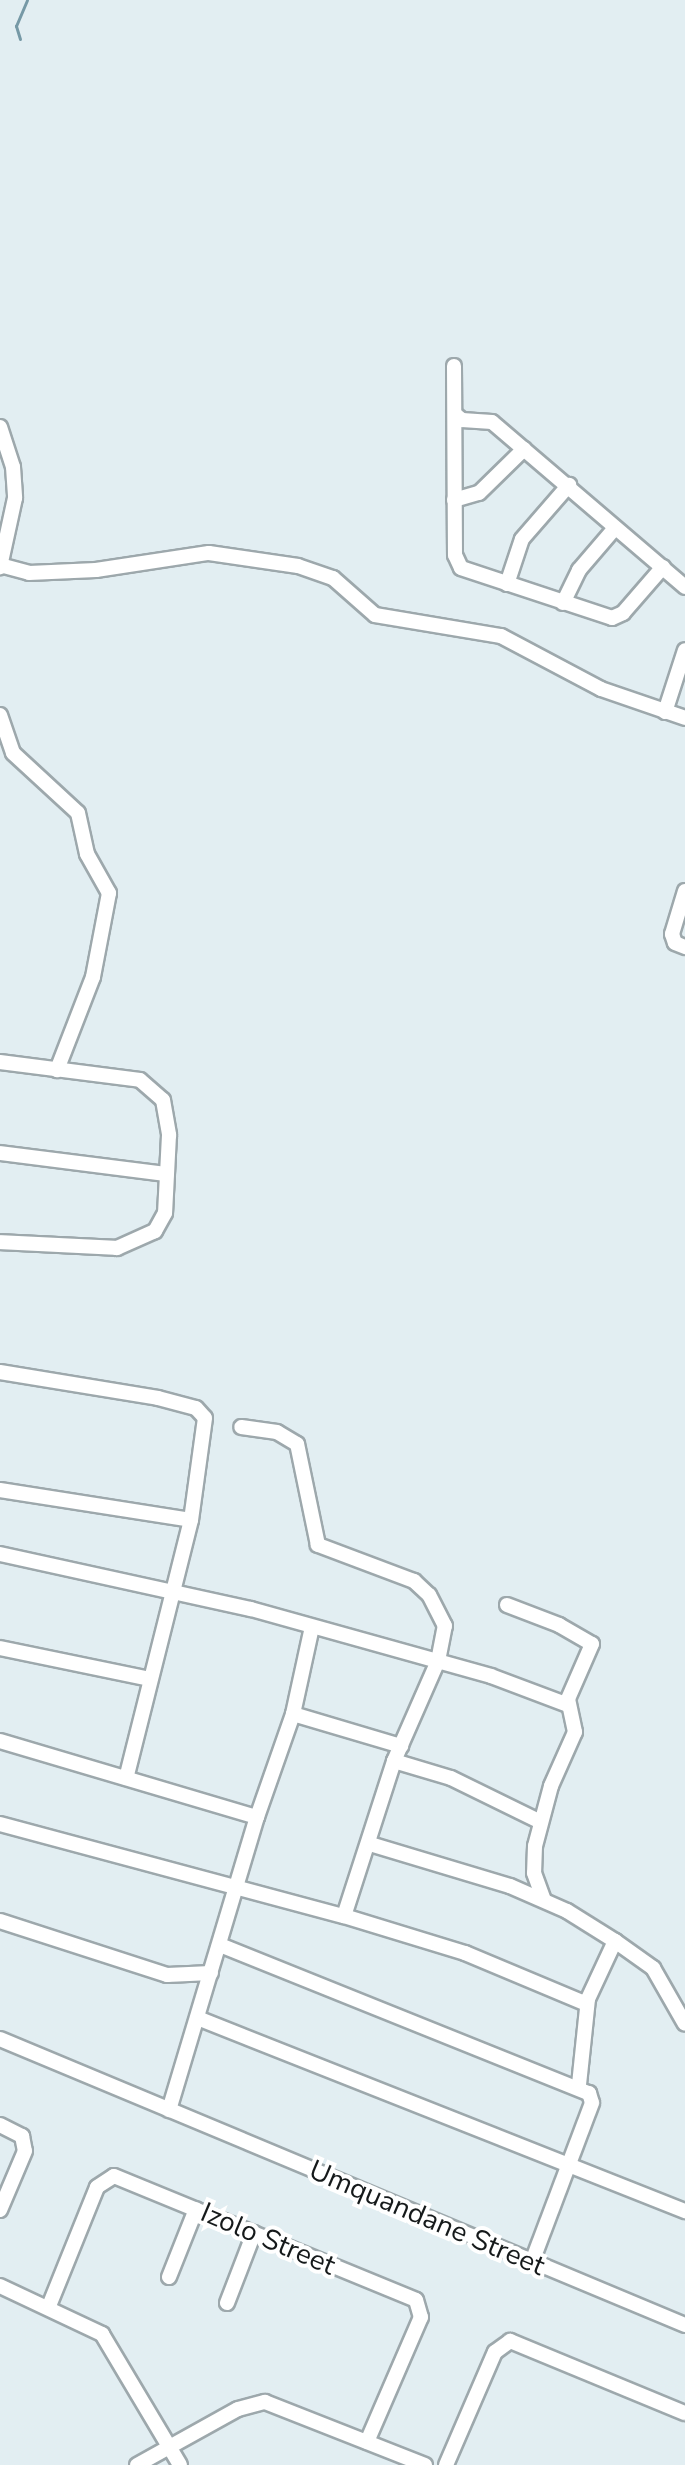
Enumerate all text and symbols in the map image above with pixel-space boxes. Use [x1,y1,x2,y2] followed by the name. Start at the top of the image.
[304,2153,550,2283] street label: Umquandane Street
[196,2196,340,2282] street label: Izolo Street

